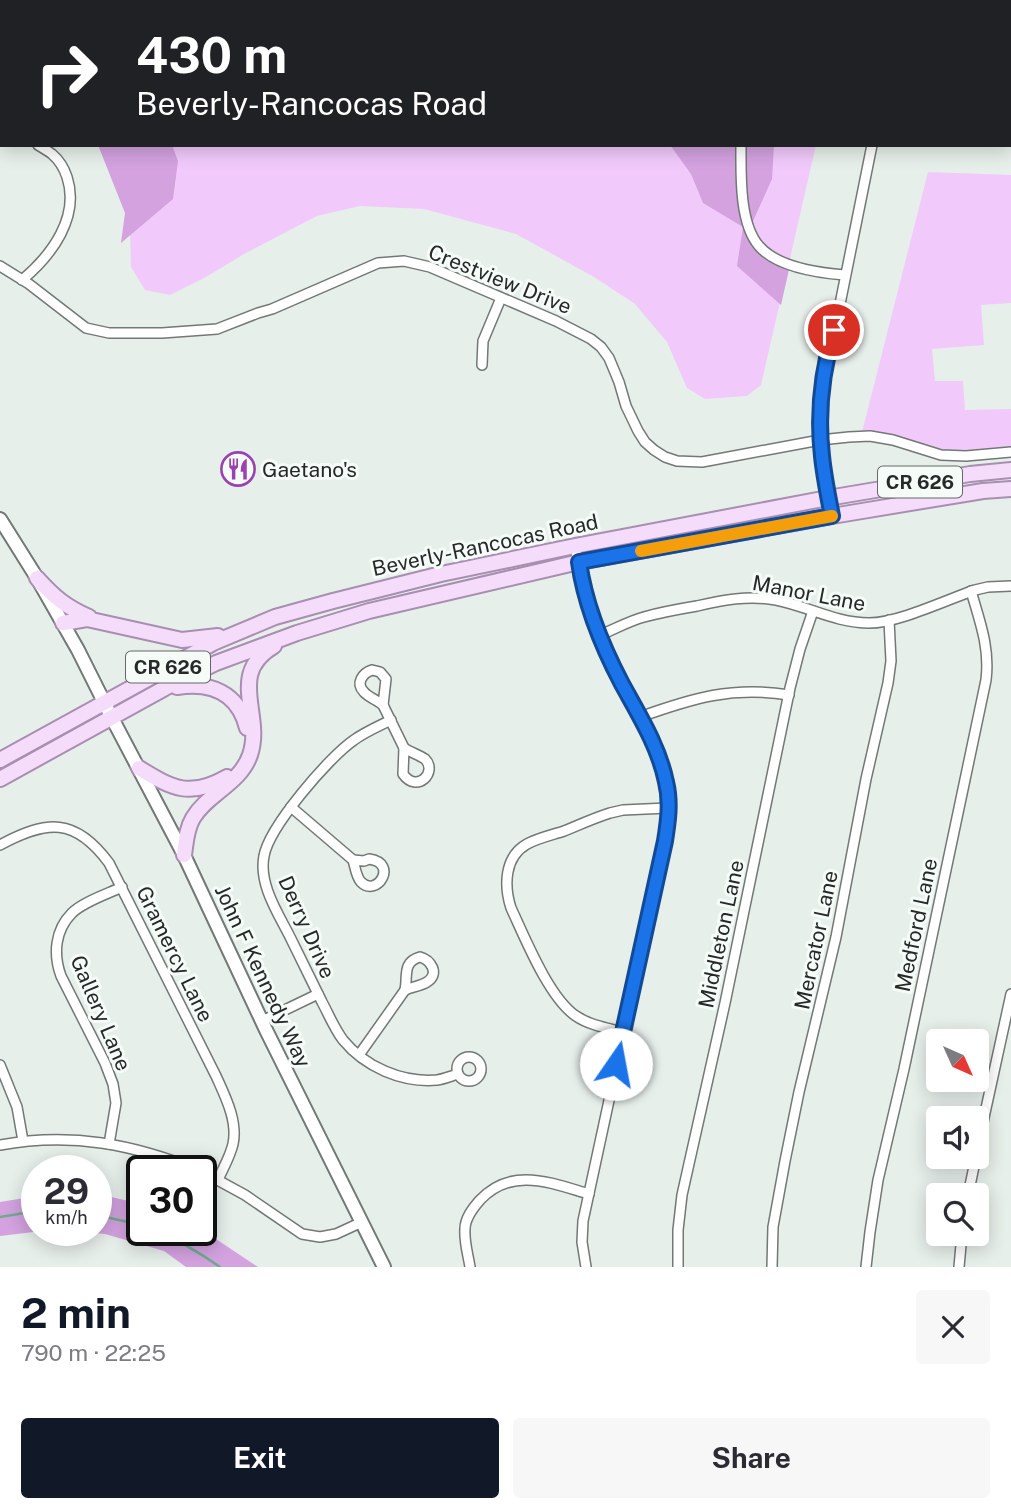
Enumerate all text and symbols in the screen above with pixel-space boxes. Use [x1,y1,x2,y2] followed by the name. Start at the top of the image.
[136,26,287,84] text: 430 m
[21,28,112,119] icon: right
[136,85,487,122] text: Beverly-Rancocas Road
[425,239,575,319] street label: Crestview Drive
[804,300,864,360] pin
[815,311,853,349] icon: arrive
[219,450,257,488] restaurant icon: Gaetano's
[262,457,357,482] place label: Gaetano's
[878,467,962,498] road number: CR 626
[370,509,600,581] street label: Beverly-Rancocas Road
[750,570,868,616] street label: Manor Lane
[126,652,210,682] road number: CR 626
[890,856,942,994] street label: Medford Lane
[693,858,749,1010] street label: Middleton Lane
[789,868,843,1012] street label: Mercator Lane
[273,872,341,982] street label: Derry Drive
[210,881,316,1071] street label: John F Kennedy Way
[131,882,219,1026] street label: Gramercy Lane
[65,952,137,1074] street label: Gallery Lane
[579,1027,653,1101] position arrow
[926,1029,989,1092] north arrow
[926,1029,989,1246] map controls
[926,1106,989,1169] button: sound
[126,1155,217,1246] speed limit sign: 30
[44,1171,89,1212] text: 29
[926,1183,989,1246] button: search
[45,1207,88,1228] text: km/h
[21,1288,131,1337] text: 2 min
[916,1290,990,1364] button: close
[21,1339,166,1366] text: 790 m · 22:25
[21,1418,499,1498] button: Exit
[513,1418,990,1498] button: Share

